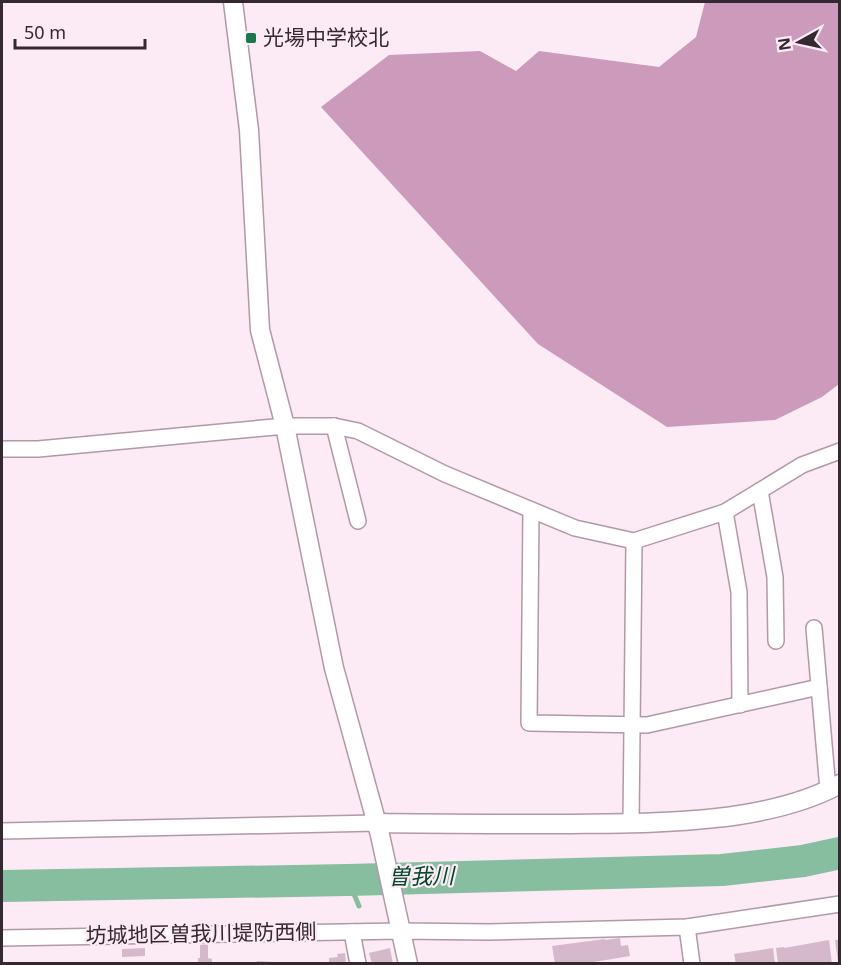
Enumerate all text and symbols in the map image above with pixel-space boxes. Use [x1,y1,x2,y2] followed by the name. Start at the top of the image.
[15,12,146,50] scale bar
[769,12,829,72] north arrow
[24,20,66,44] text: 50 m
[263,23,389,51] place label: 光場中学校北
[244,31,258,45] marker: 光場中学校北
[772,36,796,52] text: N
[388,859,456,891] water label: 曽我川
[85,917,317,949] street label: 坊城地区曽我川堤防西側

